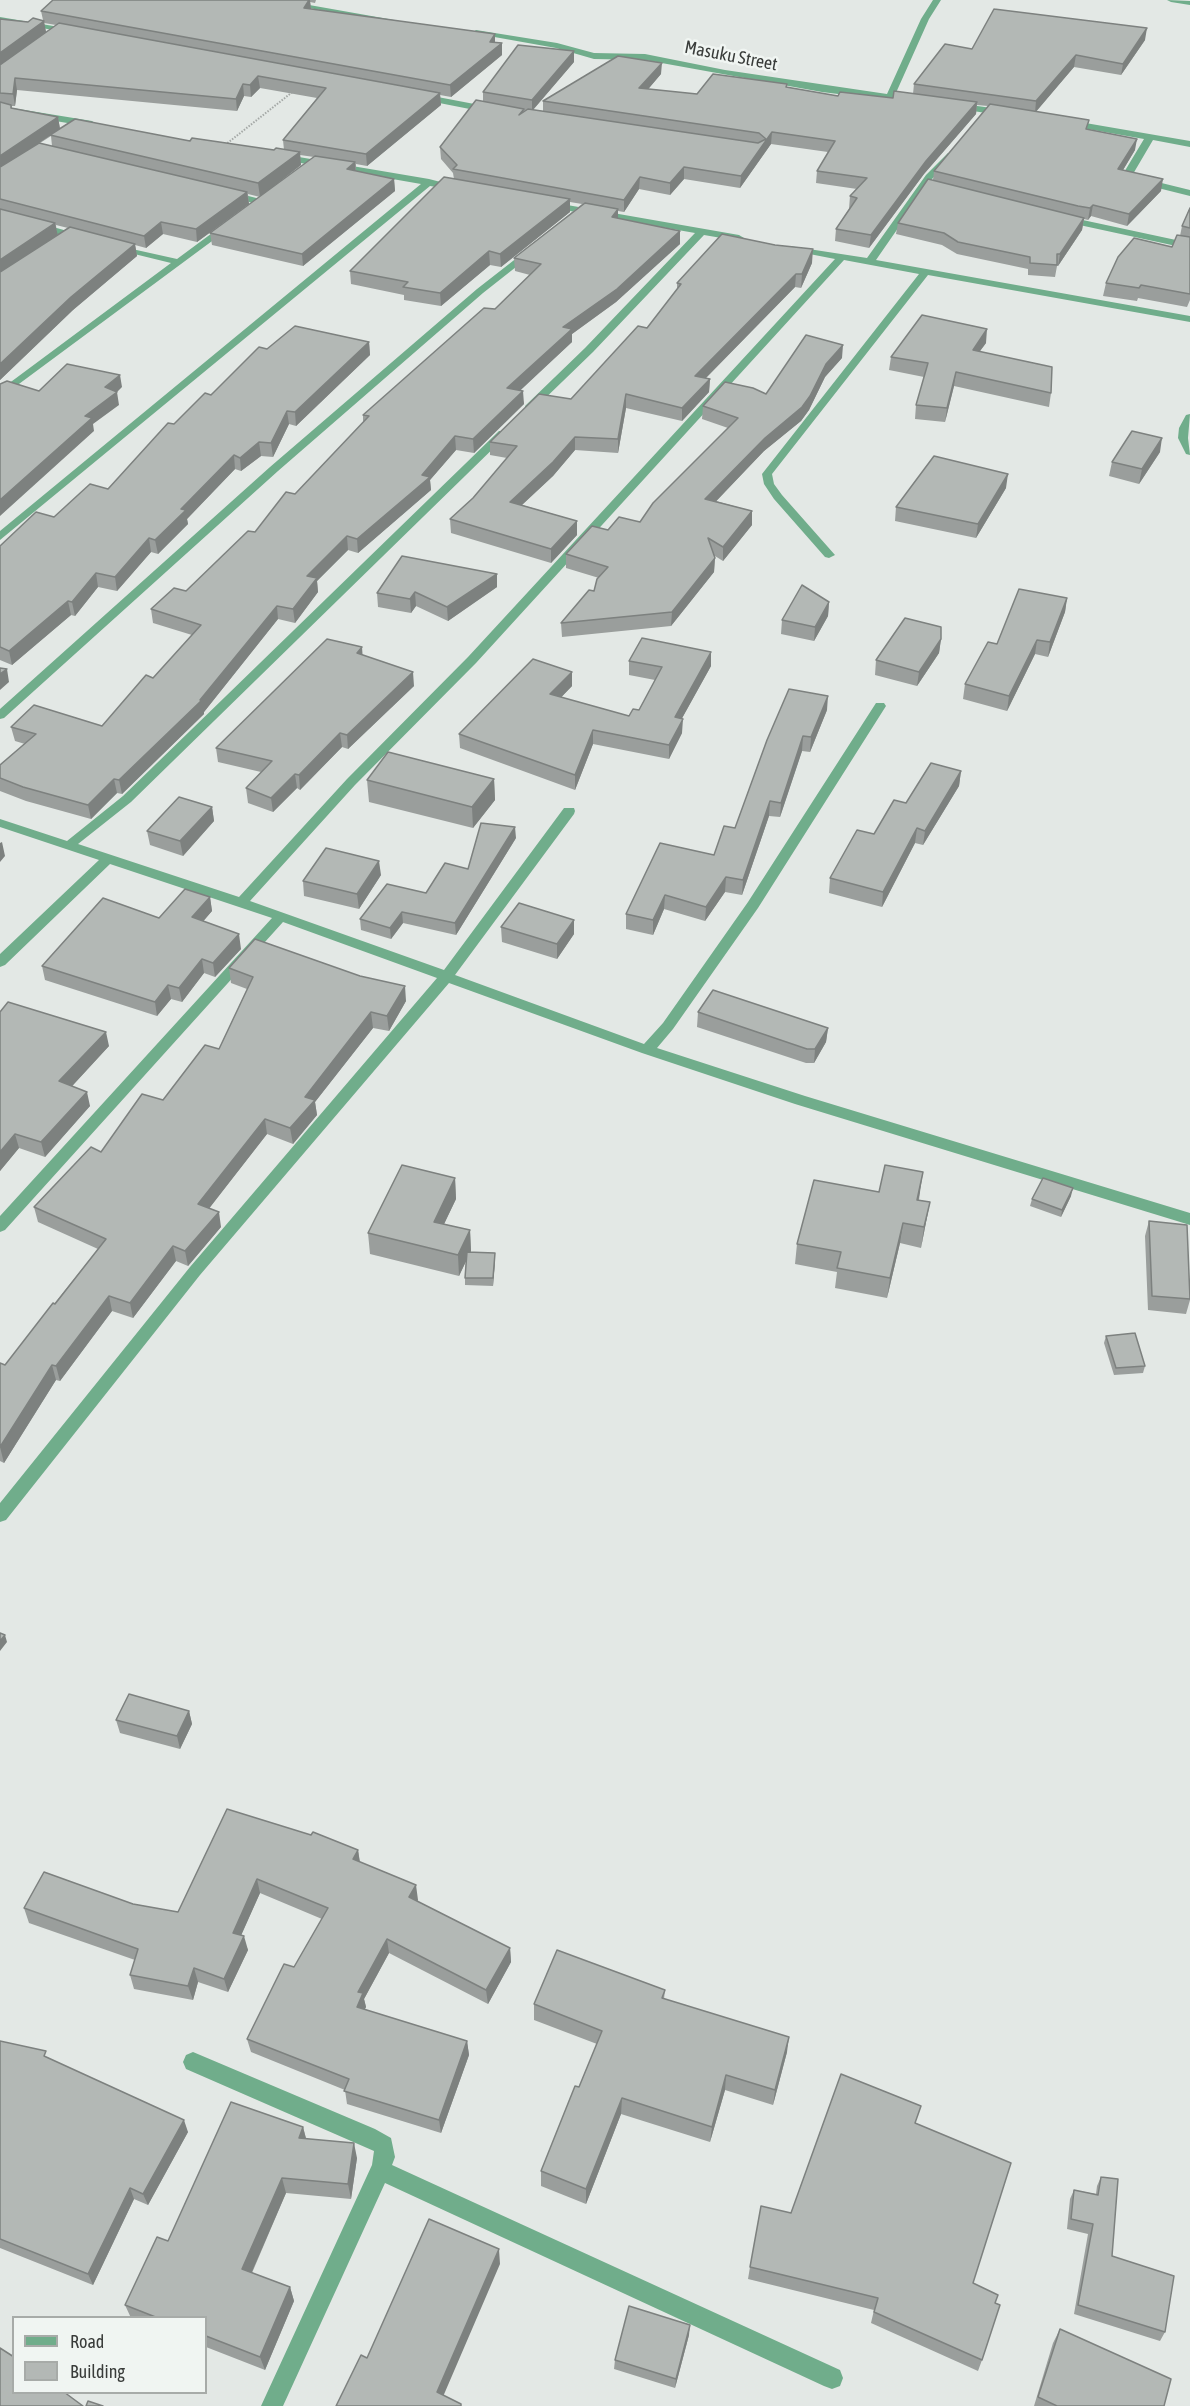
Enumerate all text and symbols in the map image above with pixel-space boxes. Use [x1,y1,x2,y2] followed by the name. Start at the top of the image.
[683,36,779,76] street label: Masuku Street
[12,2316,207,2394] legend
[70,2331,104,2352] text: Road
[70,2361,125,2382] text: Building

